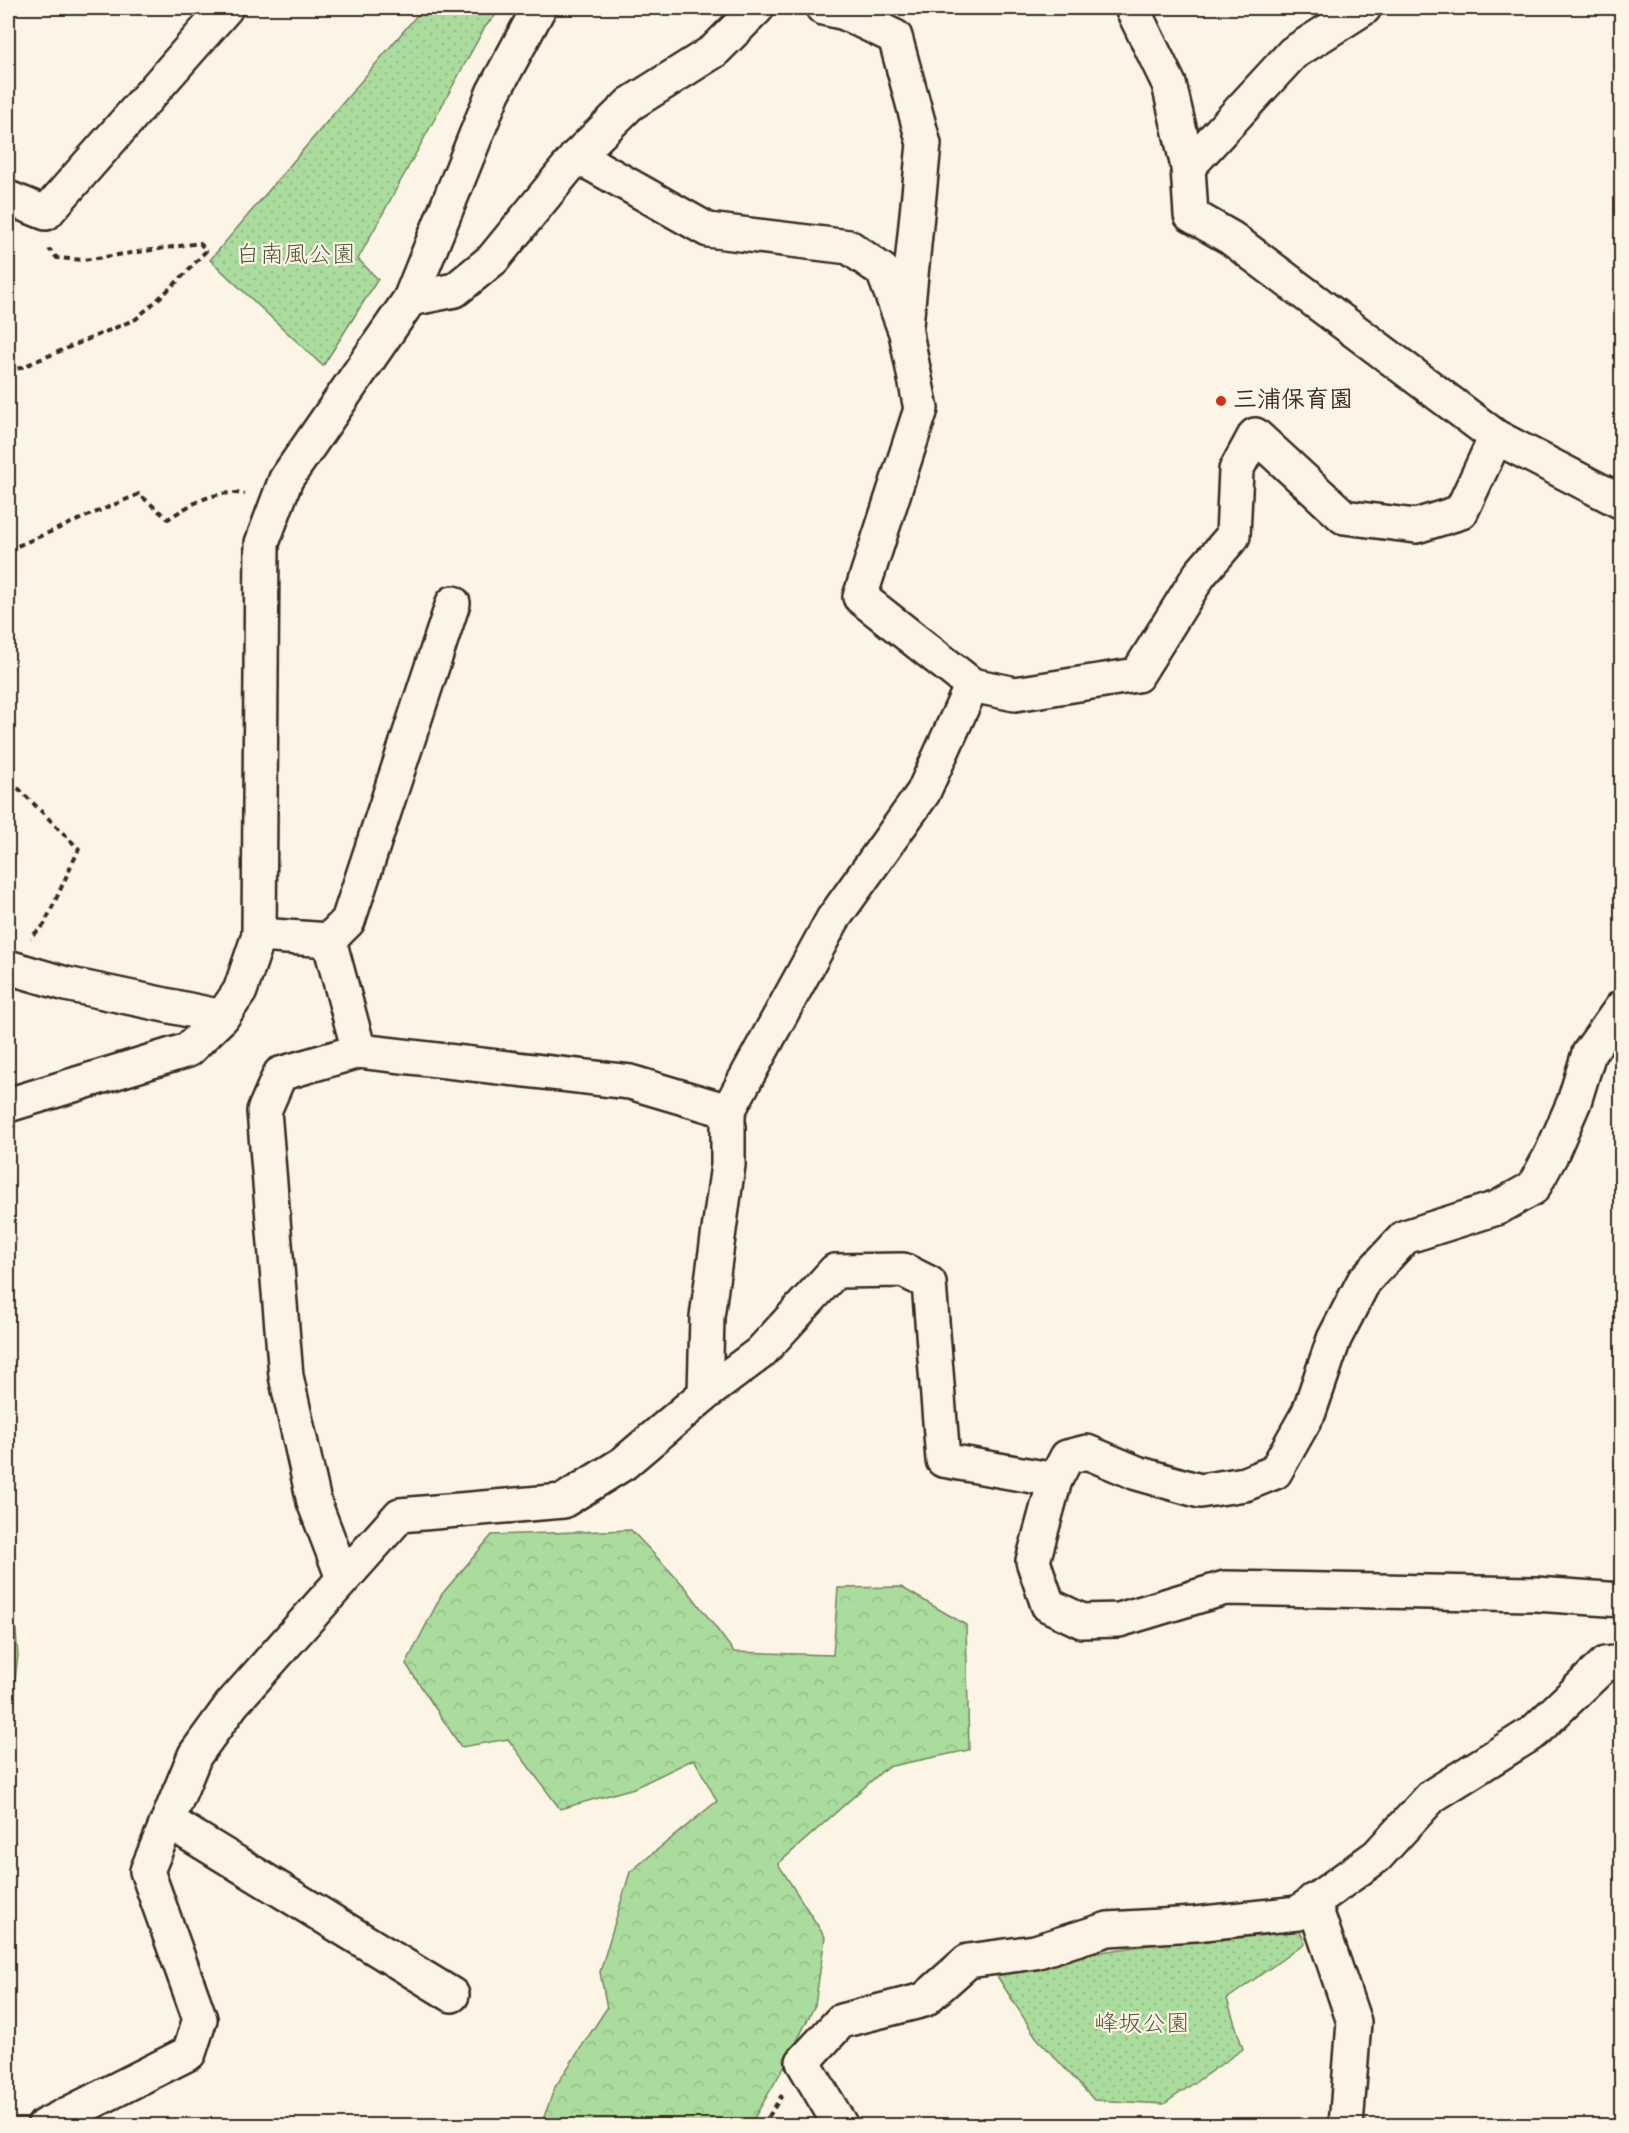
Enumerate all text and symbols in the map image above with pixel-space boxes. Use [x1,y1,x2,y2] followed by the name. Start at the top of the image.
[236,239,356,274] park label: 白南風公園
[1233,384,1353,419] place label: 三浦保育園
[1214,394,1228,408] marker: 三浦保育園
[1094,2008,1190,2043] park label: 峰坂公園

